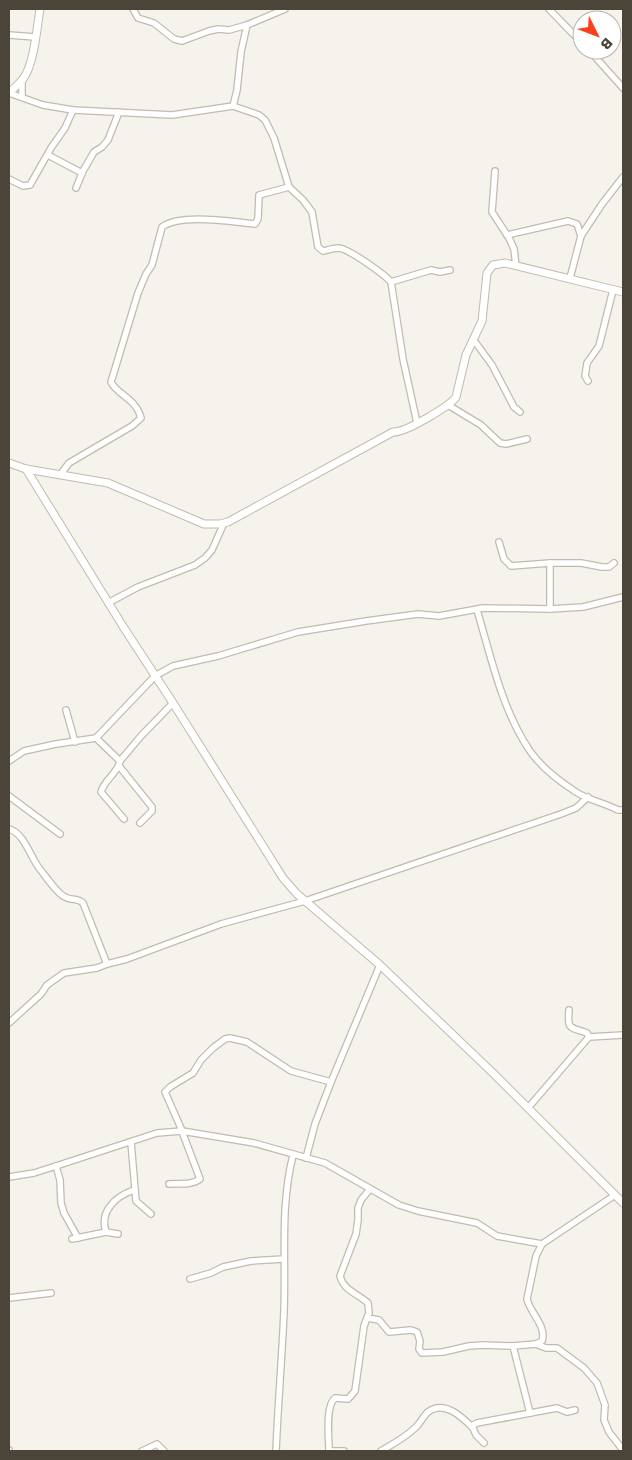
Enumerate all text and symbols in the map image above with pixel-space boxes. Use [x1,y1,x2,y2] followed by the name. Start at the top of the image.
[572,10,622,60] north arrow
[597,34,616,53] text: B

